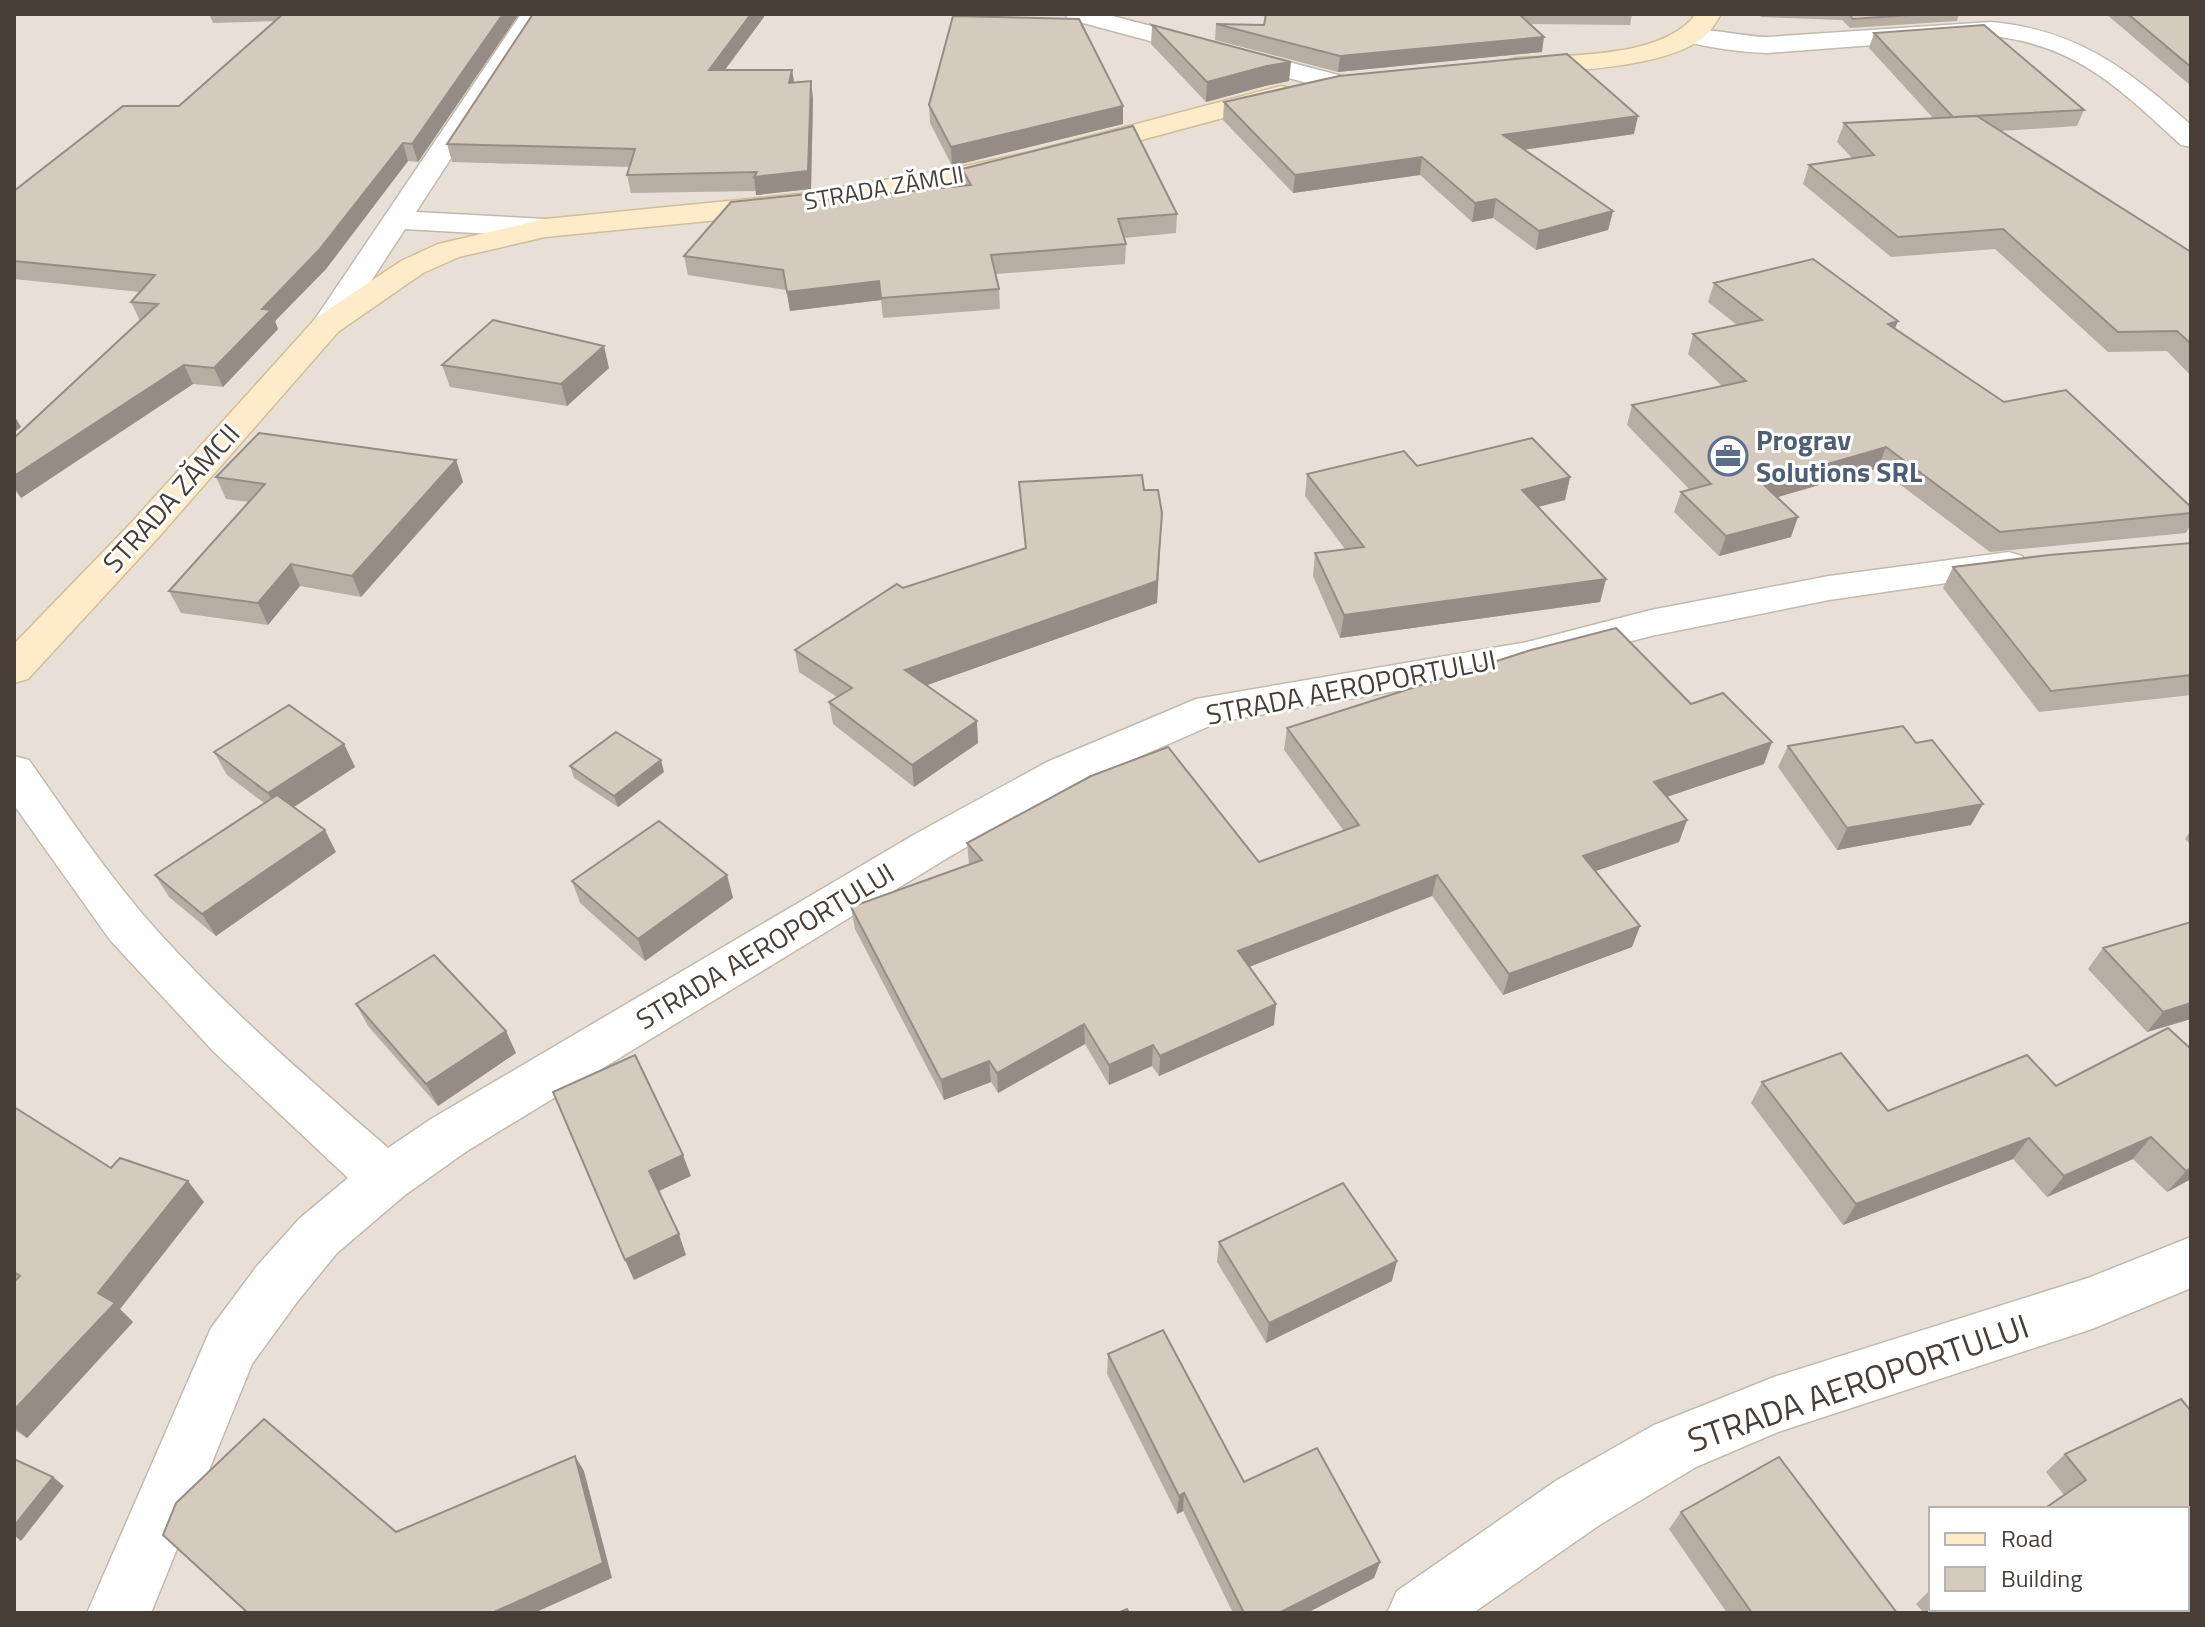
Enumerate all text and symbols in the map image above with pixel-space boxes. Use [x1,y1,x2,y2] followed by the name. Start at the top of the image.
[801,155,966,219] street label: STRADA ZĂMCII
[92,413,250,582] street label: STRADA ZĂMCII
[1756,418,1922,493] place label: Prograv Solutions SRL
[1707,435,1749,477] office icon: Prograv Solutions SRL
[1202,637,1500,736] street label: STRADA AEROPORTULUI
[627,851,902,1040] street label: STRADA AEROPORTULUI
[1680,1299,2035,1465] street label: STRADA AEROPORTULUI
[1929,1507,2189,1611] legend
[2001,1520,2053,1556] text: Road
[2001,1560,2083,1596] text: Building

